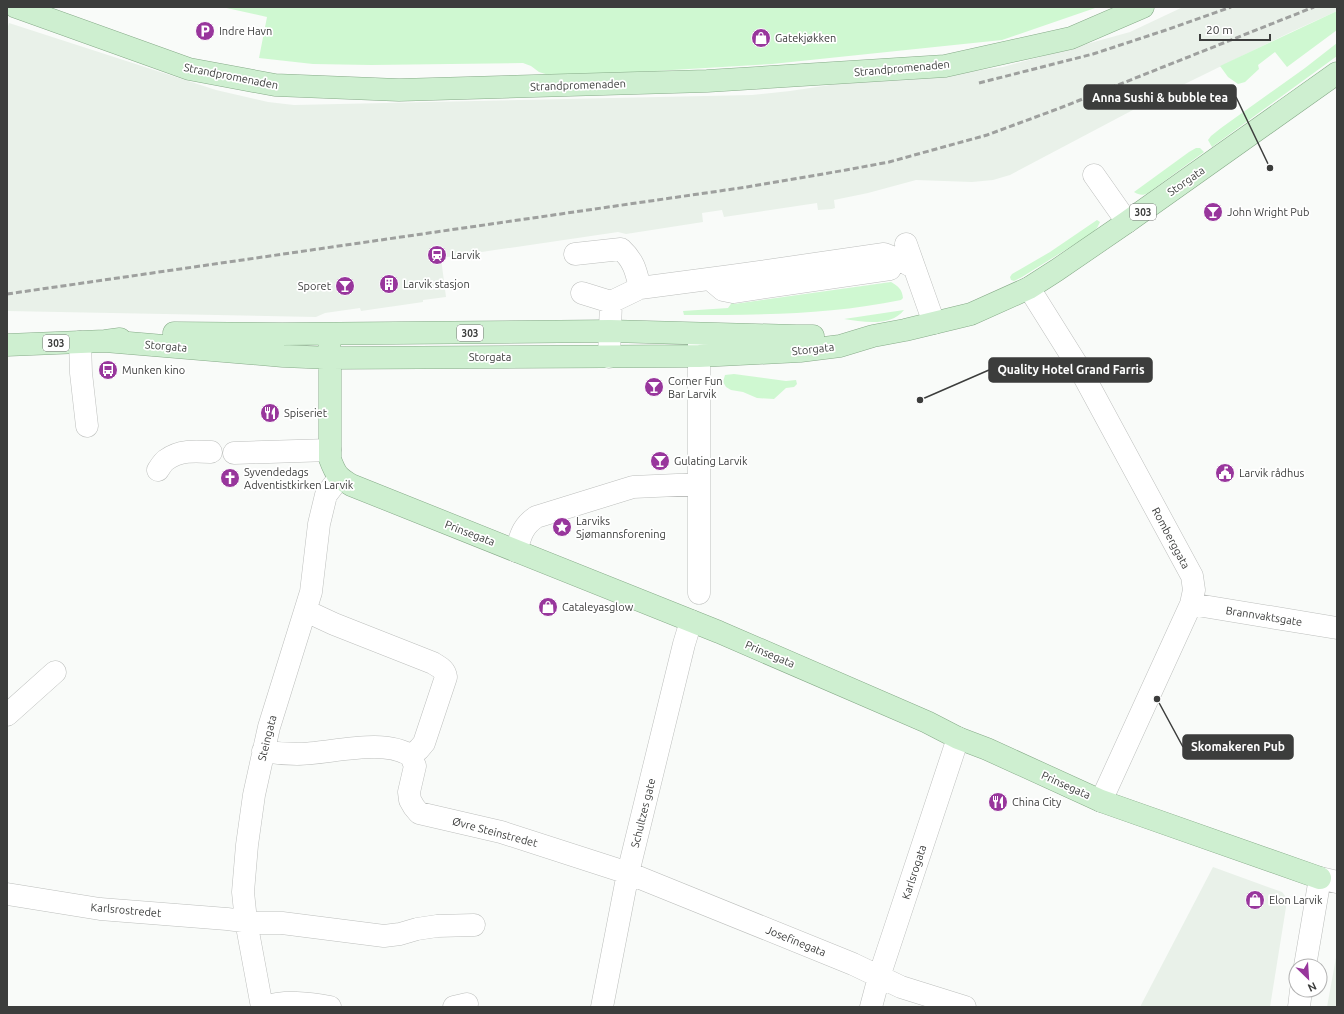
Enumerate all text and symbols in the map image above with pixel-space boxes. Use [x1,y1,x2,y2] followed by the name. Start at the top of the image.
[1200,16,1270,42] scale bar
[194,20,216,42] parking icon: Indre Havn
[1206,23,1233,36] text: 20 m
[219,25,272,37] place label: Indre Havn
[750,27,772,49] shop icon: Gatekjøkken
[775,32,836,44] place label: Gatekjøkken
[854,58,950,78] street label: Strandpromenaden
[183,61,279,91] street label: Strandpromenaden
[530,77,626,93] street label: Strandpromenaden
[1084,85,1236,109] callout: Anna Sushi & bubble tea
[1092,91,1228,104] text: Anna Sushi & bubble tea
[1165,164,1207,198] street label: Storgata
[1202,201,1224,223] bar icon: John Wright Pub
[1130,204,1156,220] road number: 303
[1227,206,1310,218] place label: John Wright Pub
[426,244,448,266] station icon: Larvik
[451,249,481,261] place label: Larvik
[378,273,400,295] building icon: Larvik stasjon
[334,275,356,297] bar icon: Sporet
[403,278,470,290] place label: Larvik stasjon
[298,280,332,292] place label: Sporet
[457,325,483,341] road number: 303
[43,335,69,351] road number: 303
[144,338,188,354] street label: Storgata
[791,341,835,357] street label: Storgata
[469,351,511,363] street label: Storgata
[989,358,1152,382] callout: Quality Hotel Grand Farris
[97,359,119,381] bus stop icon: Munken kino
[997,363,1145,376] text: Quality Hotel Grand Farris
[122,364,185,376] place label: Munken kino
[668,375,723,400] place label: Corner Fun Bar Larvik
[643,376,665,398] bar icon: Corner Fun Bar Larvik
[259,402,281,424] restaurant icon: Spiseriet
[284,407,328,419] place label: Spiseriet
[649,450,671,472] bar icon: Gulating Larvik
[674,455,748,467] place label: Gulating Larvik
[1214,462,1236,484] public building icon: Larvik rådhus
[244,466,354,491] place label: Syvendedags Adventistkirken Larvik
[219,467,241,489] church icon: Syvendedags Adventistkirken Larvik
[1239,467,1305,479] place label: Larvik rådhus
[1150,505,1192,571] street label: Romberggata
[576,515,666,540] place label: Larviks Sjømannsforening
[551,516,573,538] place icon: Larviks Sjømannsforening
[443,518,497,548] street label: Prinsegata
[537,596,559,618] shop icon: Cataleyasglow
[562,601,634,613] place label: Cataleyasglow
[1225,604,1303,628] street label: Brannvaktsgate
[743,638,797,670] street label: Prinsegata
[255,714,279,762] street label: Steingata
[1183,735,1293,759] callout: Skomakeren Pub
[1191,740,1285,753] text: Skomakeren Pub
[1040,769,1092,801] street label: Prinsegata
[629,777,657,849] street label: Schultzes gate
[987,791,1009,813] restaurant icon: China City
[1012,796,1062,808] place label: China City
[451,815,540,849] street label: Øvre Steinstredet
[900,843,928,901] street label: Karlsrogata
[1244,889,1266,911] shop icon: Elon Larvik
[1269,894,1323,906] place label: Elon Larvik
[90,901,163,919] street label: Karlsrostredet
[764,923,828,959] street label: Josefinegata
[1288,958,1328,998] north arrow
[1306,980,1318,994] text: N

